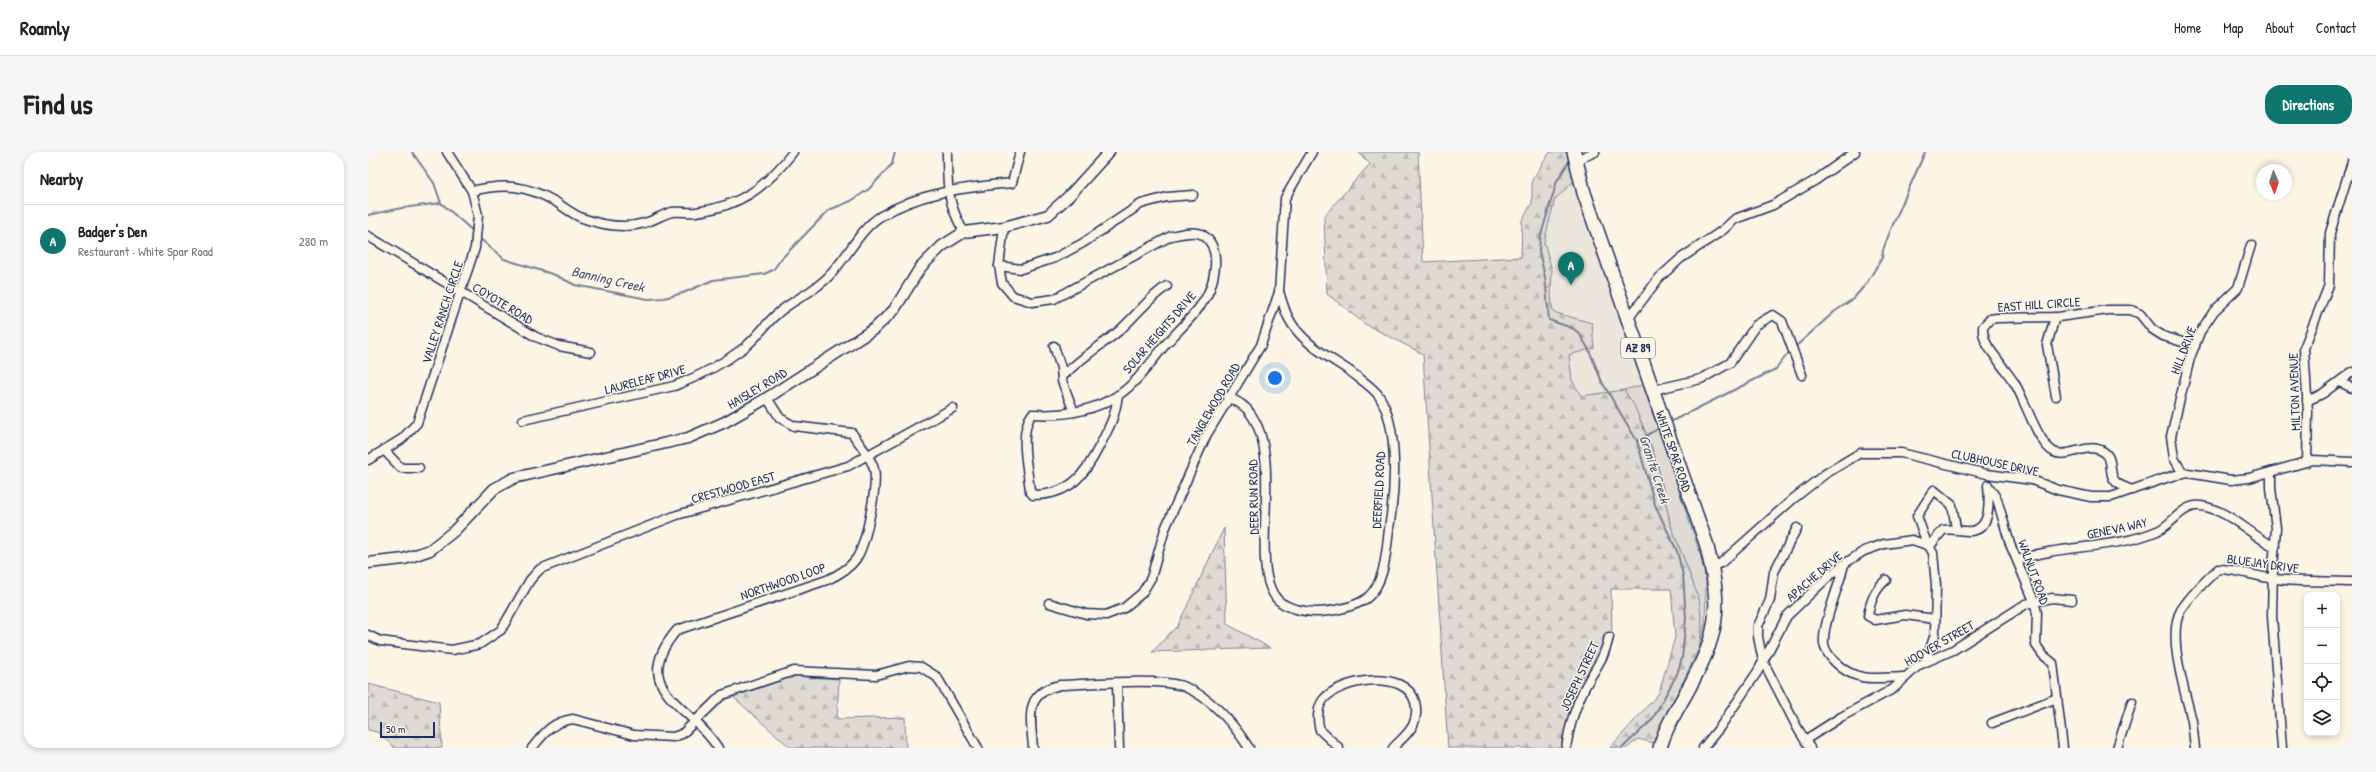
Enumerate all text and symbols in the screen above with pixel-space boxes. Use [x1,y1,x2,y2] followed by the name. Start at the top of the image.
[20,15,70,41] text: Roamly
[2174,18,2201,37] text: Home
[2223,18,2243,37] text: Map
[2265,18,2294,37] text: About
[2316,18,2356,37] text: Contact
[24,85,93,123] text: Find us
[2265,85,2352,124] button: Directions
[2256,164,2292,200] north arrow
[40,167,83,190] text: Nearby
[78,221,147,242] text: Badger's Den
[50,232,56,250] text: A
[299,232,328,250] text: 280 m
[78,242,213,260] text: Restaurant · White Spar Road
[1558,252,1584,285] pin: A
[417,258,467,366] street label: VALLEY RANCH CIRCLE
[570,261,648,297] water label: Banning Creek
[469,278,537,329] street label: COYOTE ROAD
[1118,287,1200,377] street label: SOLAR HEIGHTS DRIVE
[1997,292,2081,316] street label: EAST HILL CIRCLE
[2166,323,2200,377] street label: HILL DRIVE
[1621,338,1655,358] road number: AZ 89
[2284,352,2304,431] street label: MILTON AVENUE
[1182,358,1245,449] street label: TANGLEWOOD ROAD
[603,360,688,398] street label: LAURELEAF DRIVE
[724,363,791,413] street label: HAISLEY ROAD
[1265,368,1285,388] your location
[1652,408,1697,495] street label: WHITE SPAR ROAD
[1636,432,1676,507] water label: Granite Creek
[1950,444,2041,480] street label: CLUBHOUSE DRIVE
[1367,450,1389,529] street label: DEERFIELD ROAD
[1243,458,1263,535] street label: DEER RUN ROAD
[689,466,778,508] street label: CRESTWOOD EAST
[2085,513,2149,543] street label: GENEVA WAY
[2014,537,2054,608] street label: WALNUT ROAD
[1782,546,1846,605] street label: APACHE DRIVE
[2226,549,2300,577] street label: BLUEJAY DRIVE
[738,558,828,604] street label: NORTHWOOD LOOP
[2304,592,2340,736] map controls
[2304,592,2340,628] button: +
[1901,615,1978,670] street label: HOOVER STREET
[2304,628,2340,664] button: −
[1555,638,1603,714] street label: JOSEPH STREET
[2304,664,2340,700] button: locate
[2304,700,2340,736] button: layers
[380,720,435,739] scale bar
[386,722,406,736] text: 50 m

